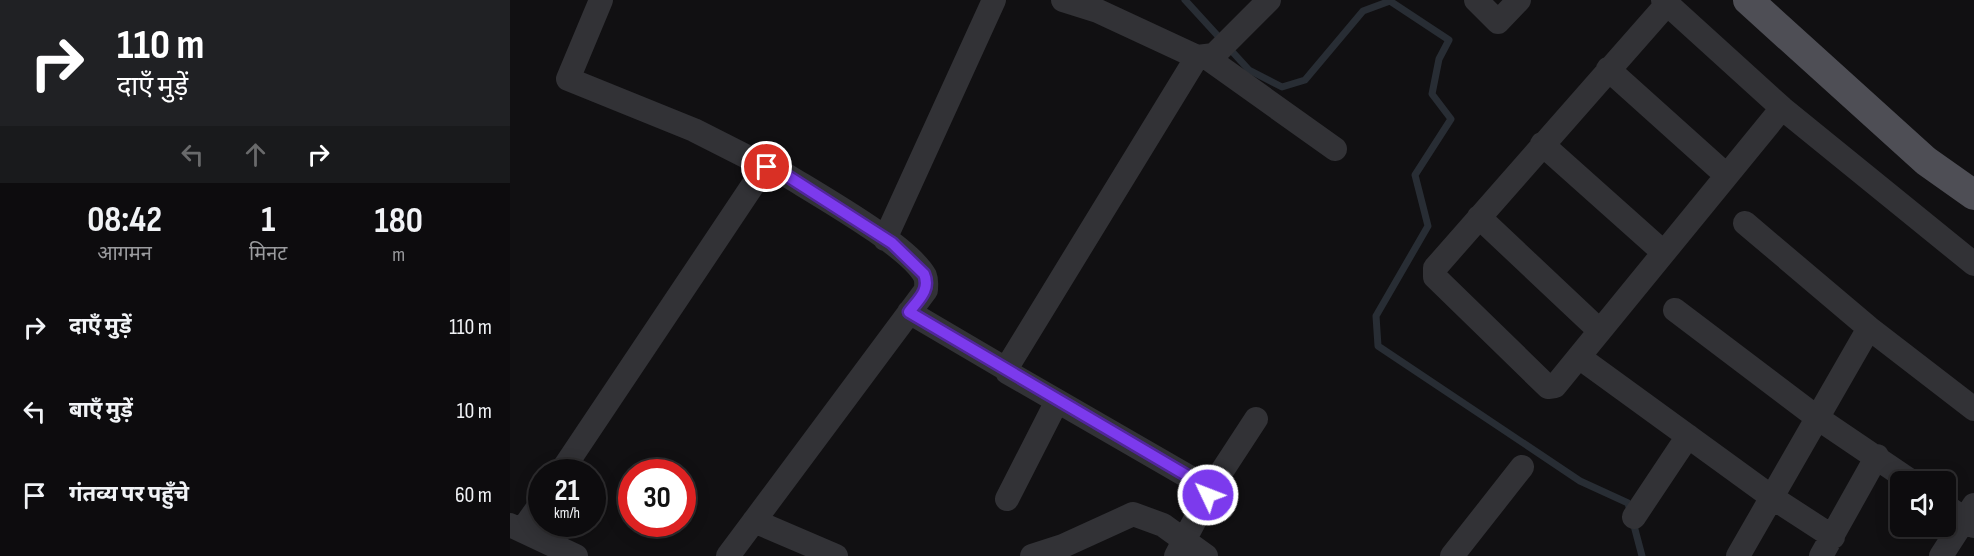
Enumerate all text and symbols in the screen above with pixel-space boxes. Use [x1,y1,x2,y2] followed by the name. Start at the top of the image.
[117,20,204,71] text: 110 m
[18,24,96,102] icon: right
[117,71,188,103] text: दाएँ मुड़ें
[176,138,209,171] icon: left
[239,138,272,171] icon: ahead
[302,138,335,171] icon: right
[741,141,792,192] pin
[750,150,783,183] icon: arrive
[87,199,162,242] text: 08:42
[261,199,275,242] text: 1
[375,200,423,243] text: 180
[97,242,152,266] text: आगमन
[249,242,287,266] text: मिनट
[392,243,405,267] text: m
[18,311,51,344] icon: right
[69,313,132,340] text: दाएँ मुड़ें
[449,314,492,341] text: 110 m
[18,395,51,428] icon: left
[69,397,133,424] text: बाएँ मुड़ें
[457,398,492,425] text: 10 m
[618,459,696,537] speed limit sign: 30
[1176,463,1240,527] position arrow
[1890,471,1956,537] map controls
[1890,471,1956,537] button: sound
[555,473,579,509] text: 21
[18,479,51,512] icon: arrive
[69,481,189,508] text: गंतव्य पर पहुँचे
[455,482,492,509] text: 60 m
[554,504,580,523] text: km/h

